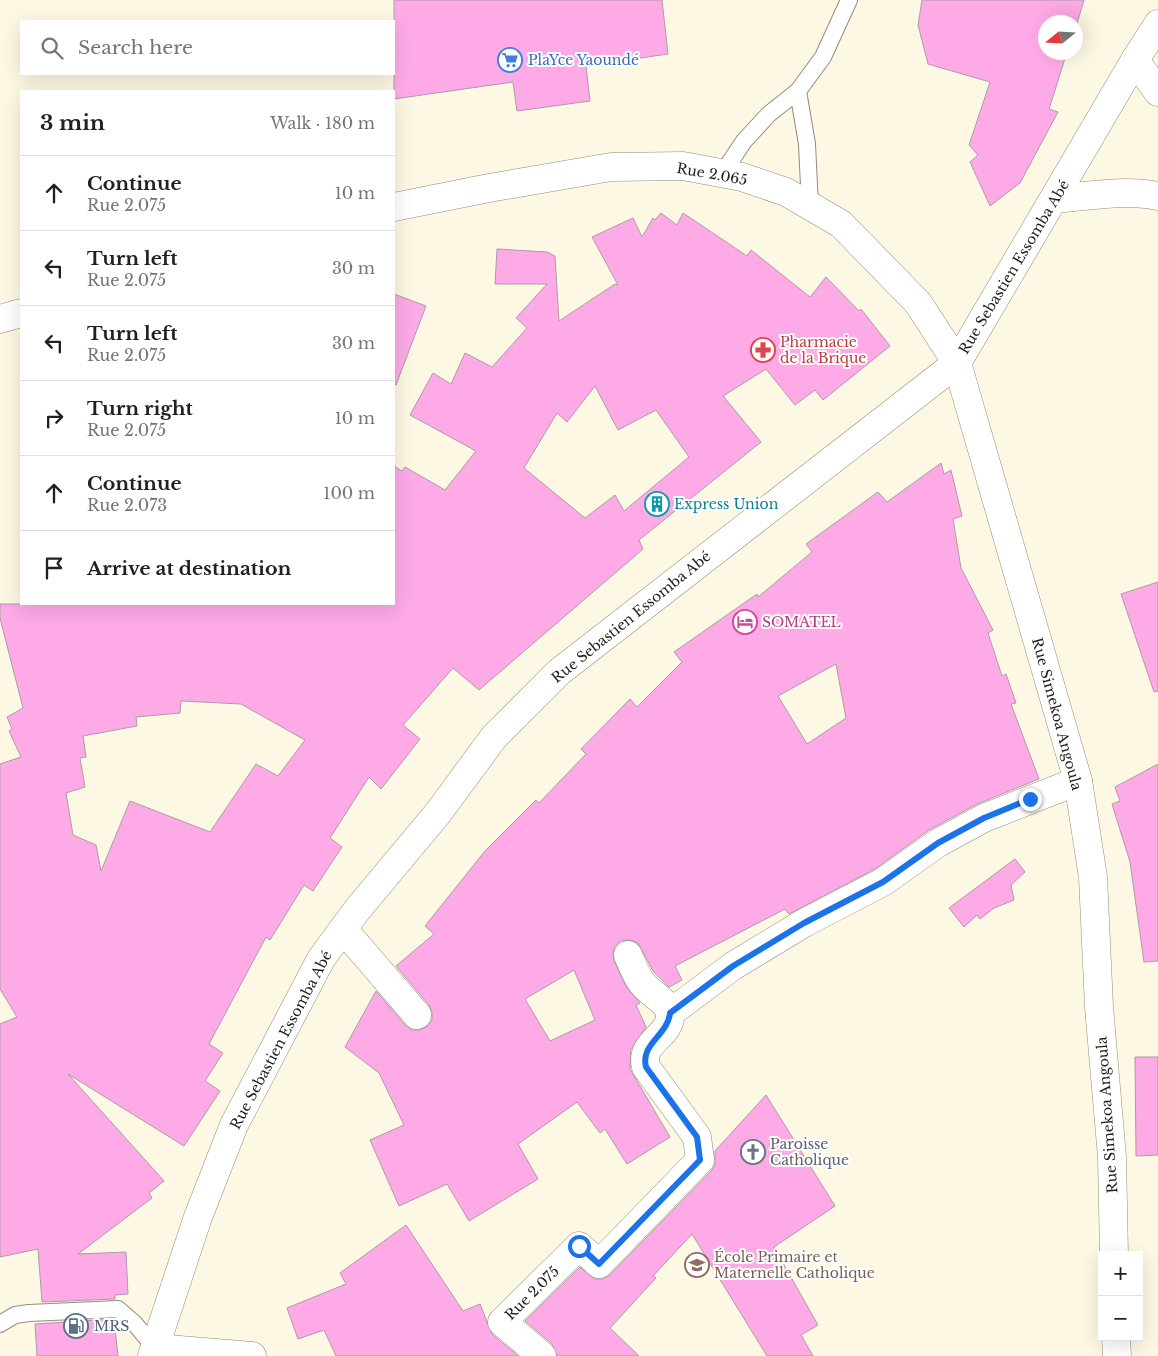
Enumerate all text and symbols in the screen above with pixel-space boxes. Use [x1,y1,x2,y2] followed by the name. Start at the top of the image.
[1038,15,1083,60] north arrow
[20,20,395,75] search box
[38,34,66,62] icon: search
[78,36,193,59] text: Search here
[497,47,523,73] supermarket icon: PlaYce Yaoundé
[528,51,639,69] place label: PlaYce Yaoundé
[40,110,105,136] text: 3 min
[270,113,375,133] text: Walk · 180 m
[675,159,749,189] street label: Rue 2.065
[87,172,182,195] text: Continue
[955,177,1073,357] street label: Rue Sebastien Essomba Abé
[40,179,68,207] icon: ahead
[335,183,375,203] text: 10 m
[87,195,166,215] text: Rue 2.075
[87,247,178,270] text: Turn left
[40,254,68,282] icon: left
[332,258,375,278] text: 30 m
[87,270,166,290] text: Rue 2.075
[87,322,178,345] text: Turn left
[40,329,68,357] icon: left
[332,333,375,353] text: 30 m
[780,333,866,367] place label: Pharmacie de la Brique
[750,337,776,363] pharmacy icon: Pharmacie de la Brique
[87,345,166,365] text: Rue 2.075
[87,397,193,420] text: Turn right
[40,404,68,432] icon: right
[335,408,375,428] text: 10 m
[87,420,166,440] text: Rue 2.075
[87,472,182,495] text: Continue
[40,479,68,507] icon: ahead
[323,483,375,503] text: 100 m
[644,491,670,517] building icon: Express Union
[87,495,167,515] text: Rue 2.073
[674,495,779,513] place label: Express Union
[548,547,714,687] street label: Rue Sebastien Essomba Abé
[40,554,68,582] icon: arrive
[87,557,291,580] text: Arrive at destination
[732,609,758,635] hotel icon: SOMATEL
[762,613,841,631] place label: SOMATEL
[1028,636,1086,793] street label: Rue Simekoa Angoula
[1019,788,1042,811] route end
[226,948,336,1132] street label: Rue Sebastien Essomba Abé
[1093,1036,1121,1194] street label: Rue Simekoa Angoula
[770,1135,849,1169] place label: Paroisse Catholique
[740,1139,766,1165] church icon: Paroisse Catholique
[568,1235,591,1258] route start
[714,1248,875,1282] place label: École Primaire et Maternelle Catholique
[1098,1251,1143,1341] map controls
[1098,1251,1143,1296] button: +
[684,1252,710,1278] school or university icon: École Primaire et Maternelle Catholique
[501,1262,563,1324] street label: Rue 2.075
[1098,1296,1143,1341] button: −
[63,1313,89,1339] fuel station icon: MRS
[94,1317,129,1335] place label: MRS

